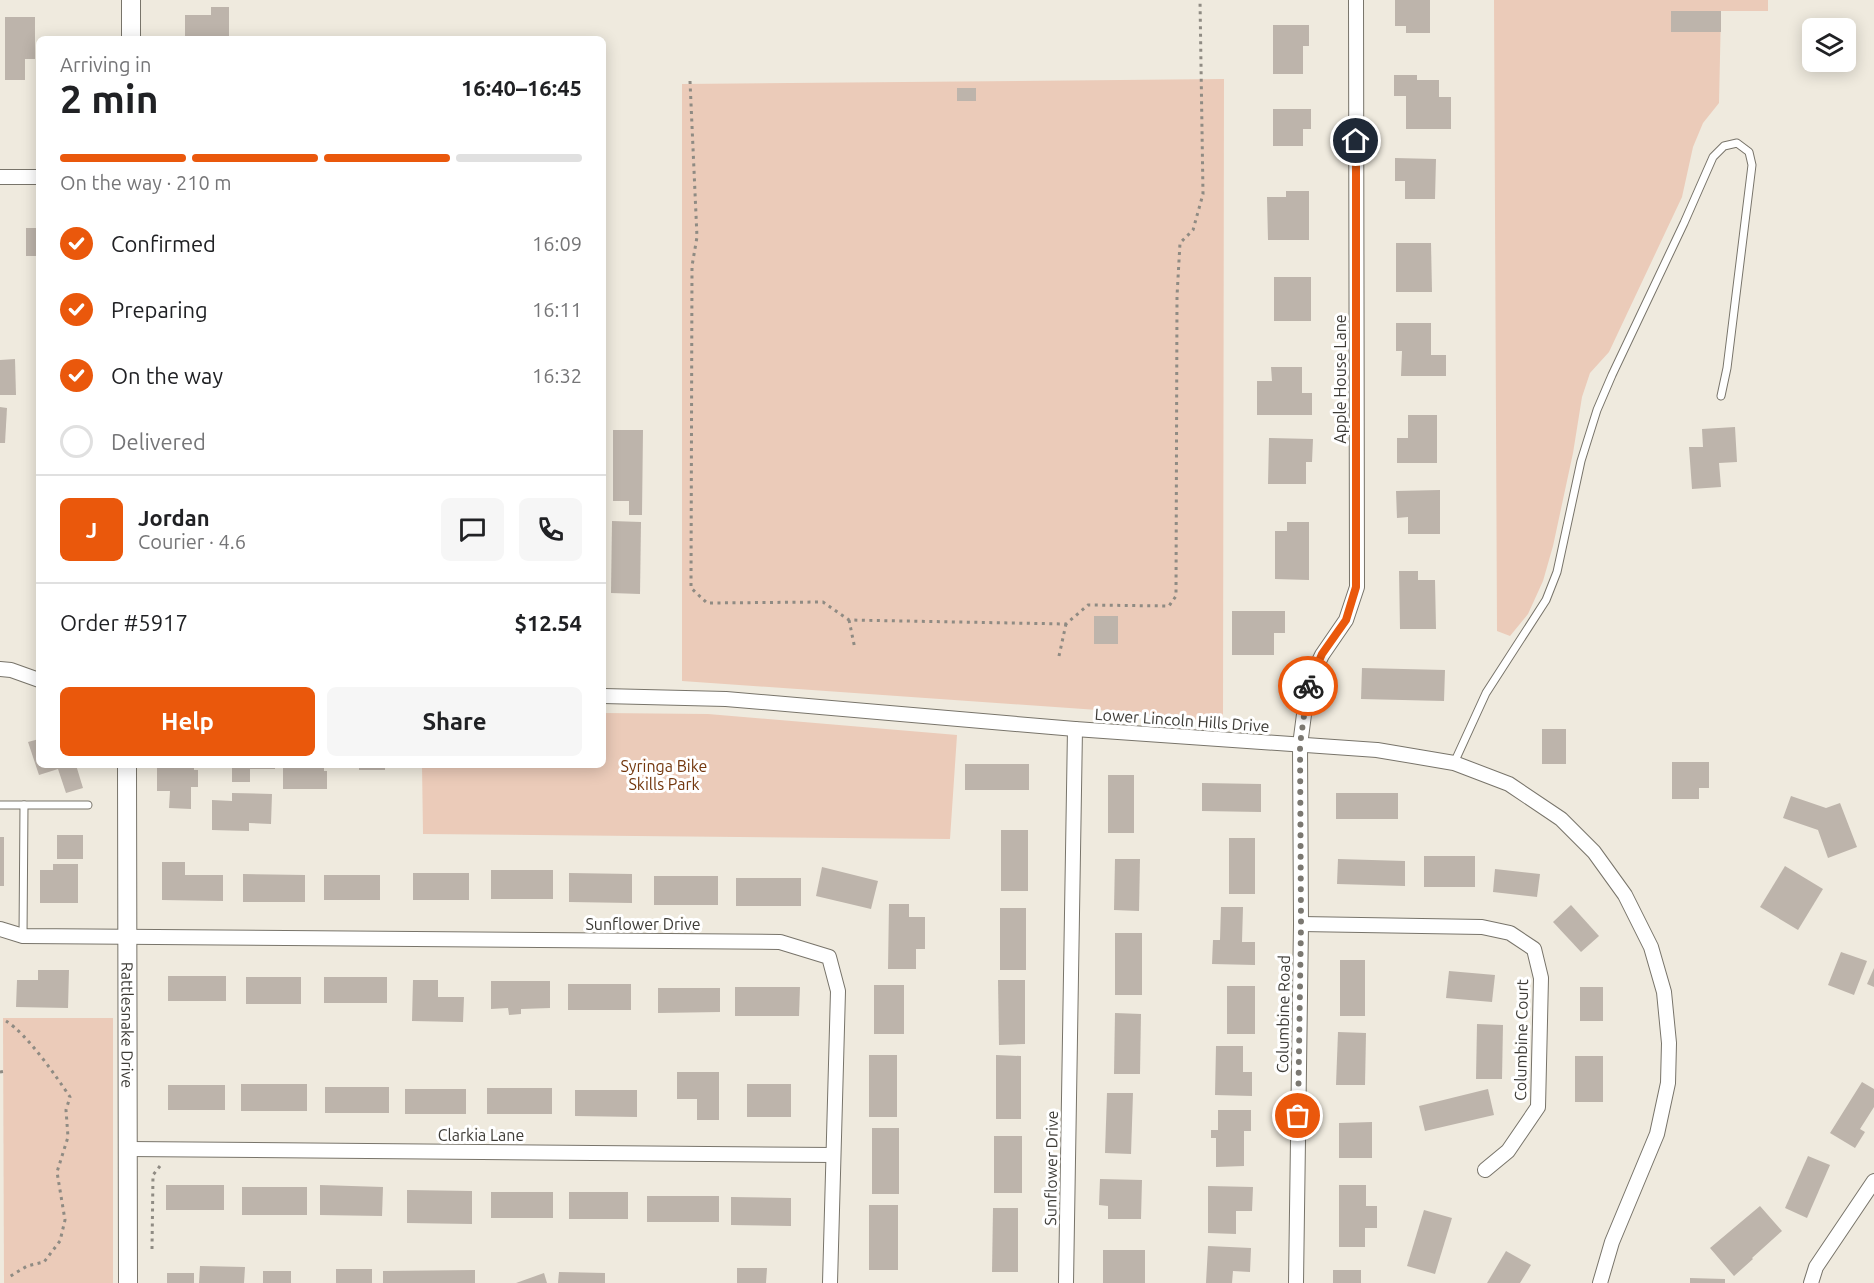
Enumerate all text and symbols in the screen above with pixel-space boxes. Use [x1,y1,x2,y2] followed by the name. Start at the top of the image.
[1802,18,1856,72] map controls
[1802,18,1856,72] button: layers
[60,53,151,76] text: Arriving in
[461,75,582,100] text: 16:40–16:45
[60,77,159,120] text: 2 min
[1330,115,1381,166] pin
[1339,124,1372,157] icon: home
[60,171,232,194] text: On the way · 210 m
[60,227,93,260] icon: check
[111,231,216,256] text: Confirmed
[532,232,582,255] text: 16:09
[60,293,93,326] icon: check
[111,297,208,322] text: Preparing
[532,298,582,321] text: 16:11
[1331,314,1349,444] street label: Apple House Lane
[60,359,93,392] icon: check
[111,363,223,388] text: On the way
[532,364,582,387] text: 16:32
[111,429,206,454] text: Delivered
[441,498,504,561] button: chat
[519,498,582,561] button: phone
[138,505,210,530] text: Jordan
[86,517,97,542] text: J
[138,530,246,553] text: Courier · 4.6
[60,610,188,635] text: Order #5917
[515,610,582,635] text: $12.54
[1278,656,1338,716] courier
[1292,670,1325,703] icon: bike
[60,687,315,756] button: Help
[327,687,582,756] button: Share
[1094,705,1270,735] street label: Lower Lincoln Hills Drive
[621,757,707,793] park label: Syringa Bike Skills Park
[585,915,701,933] street label: Sunflower Drive
[1273,955,1293,1073] street label: Columbine Road
[118,962,137,1088] street label: Rattlesnake Drive
[1511,978,1531,1101] street label: Columbine Court
[1272,1090,1323,1141] pin
[1281,1099,1314,1132] icon: bag
[1041,1110,1061,1226] street label: Sunflower Drive
[438,1126,524,1144] street label: Clarkia Lane

